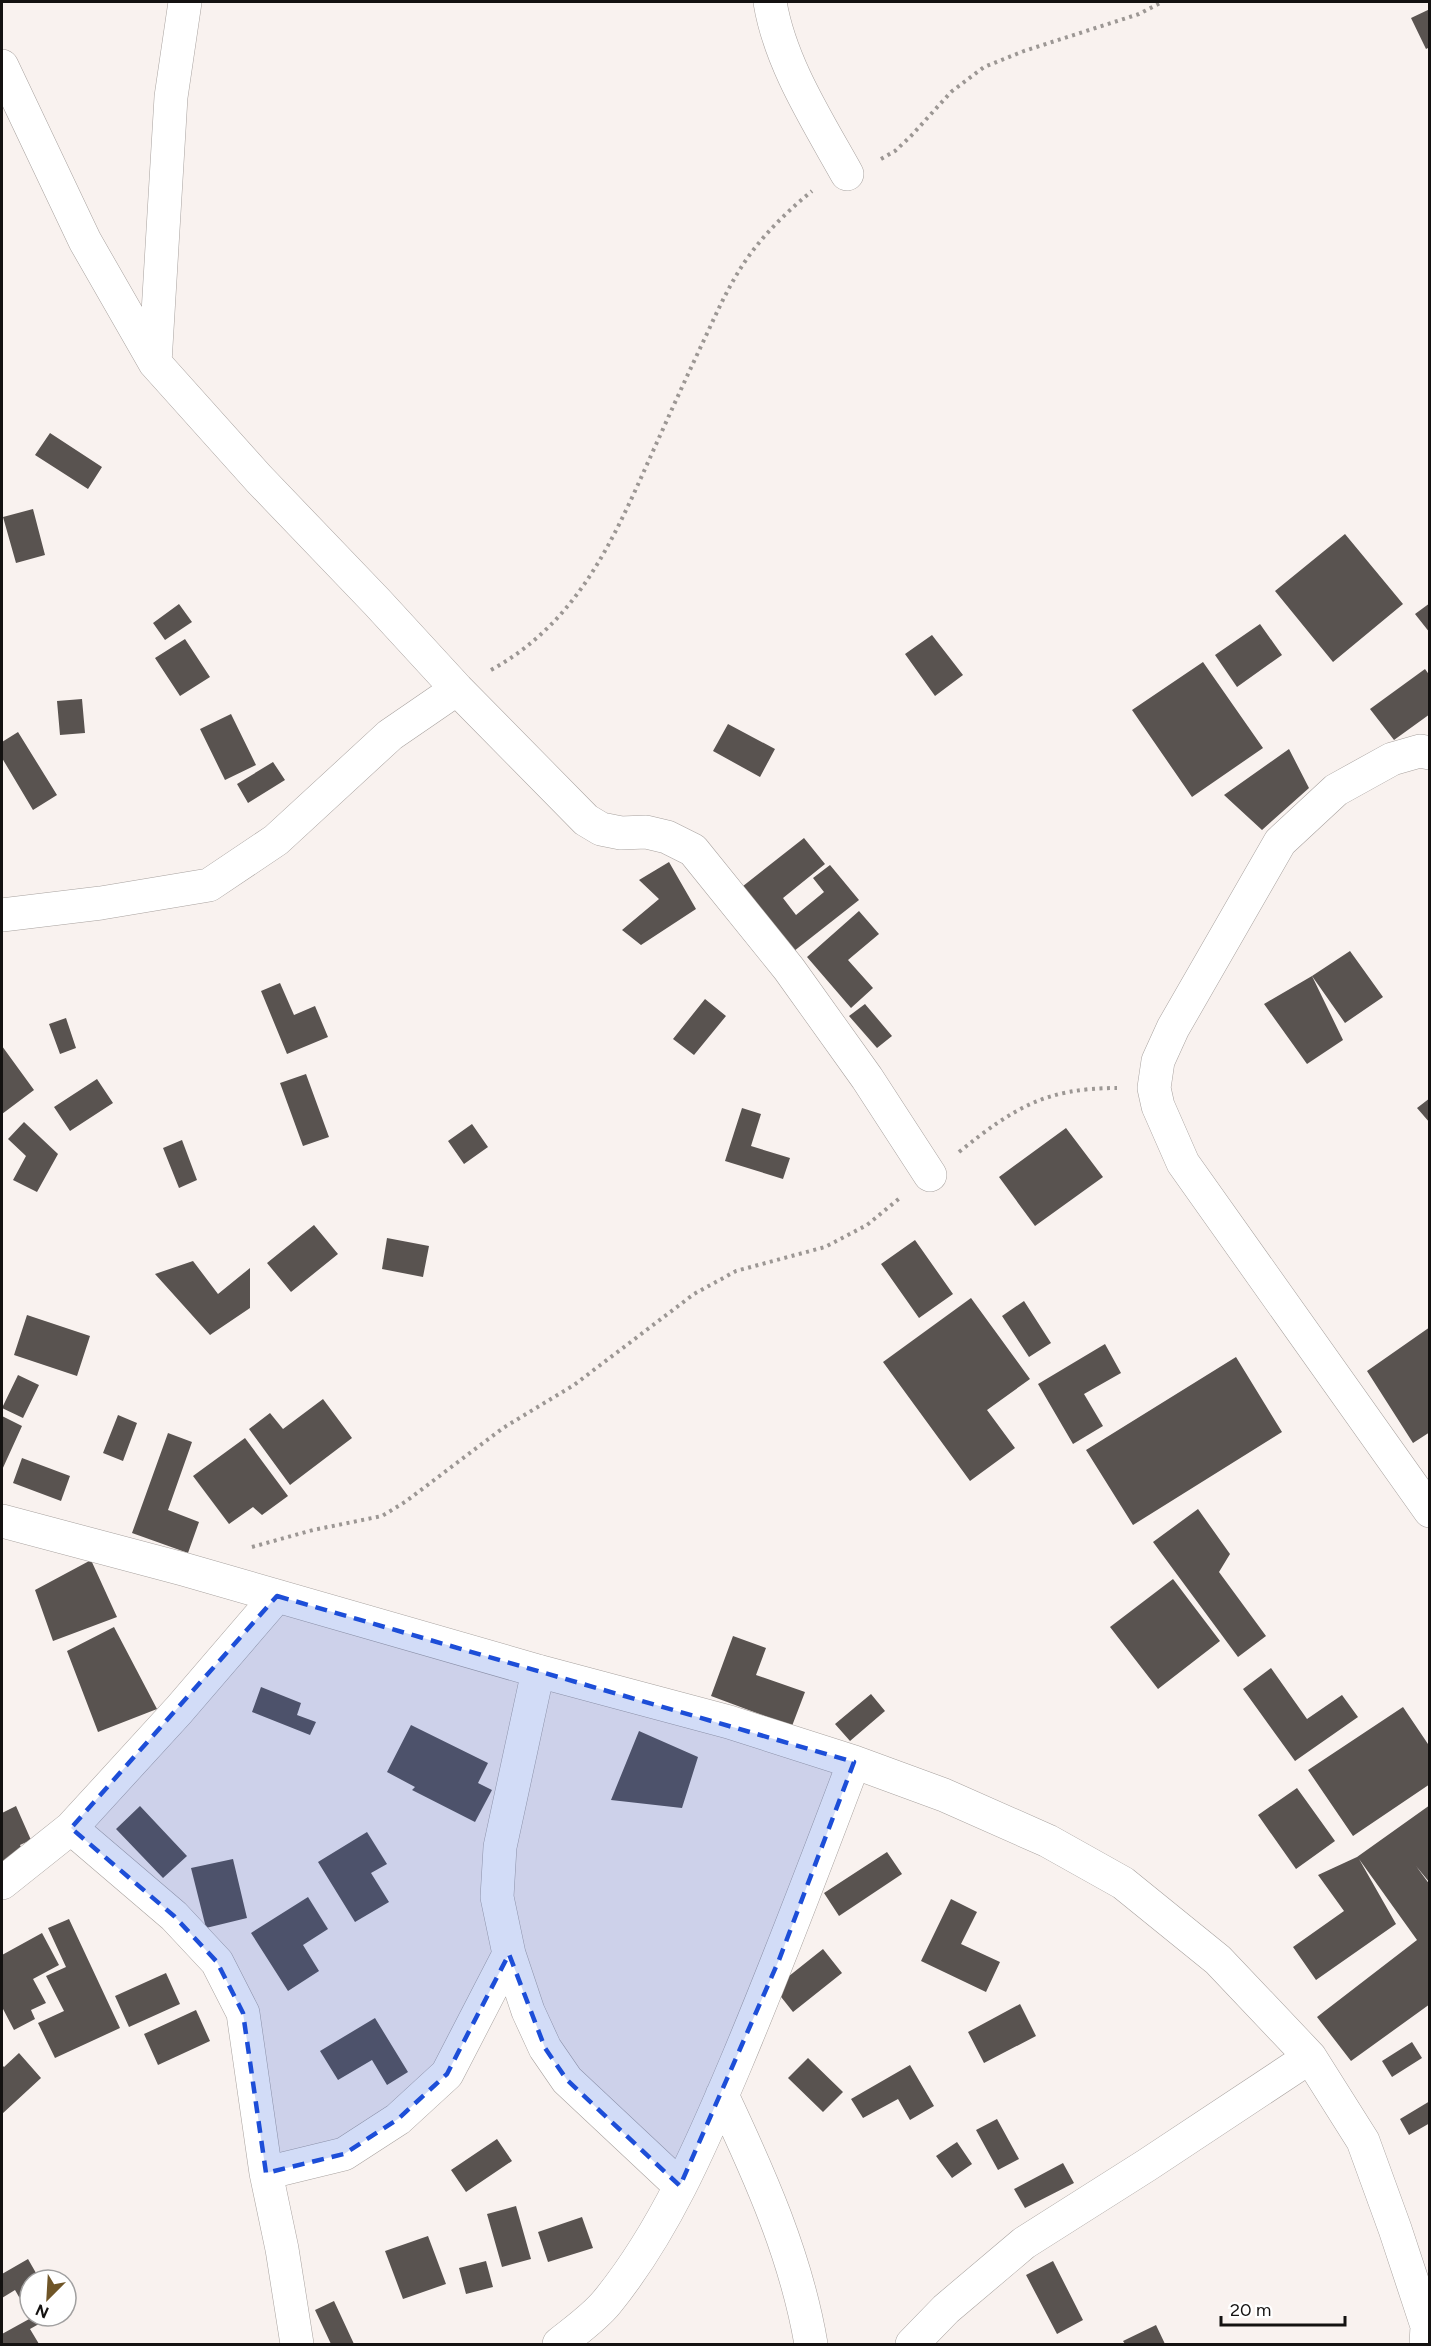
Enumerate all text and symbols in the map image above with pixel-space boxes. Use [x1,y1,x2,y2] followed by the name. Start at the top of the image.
[18,2268,78,2328] north arrow
[1221,2289,1346,2327] scale bar
[1230,2299,1271,2321] text: 20 m
[33,2300,52,2322] text: N

